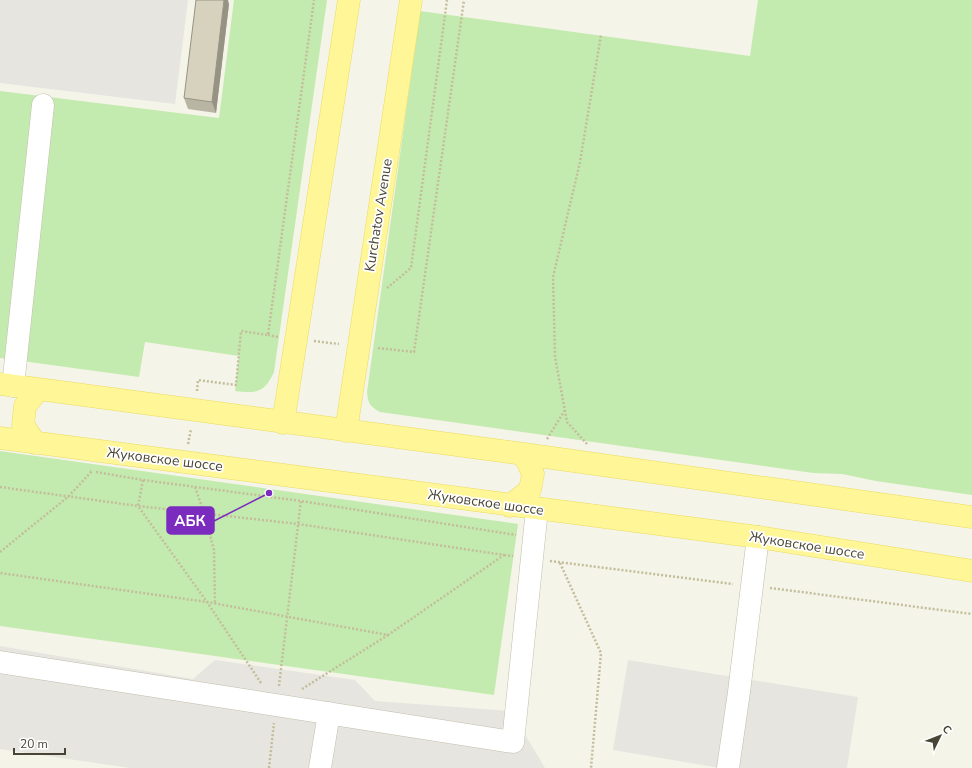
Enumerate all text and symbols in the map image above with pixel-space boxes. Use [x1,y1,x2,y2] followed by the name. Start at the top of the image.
[360,157,397,273] street label: Kurchatov Avenue
[106,443,224,476] street label: Жуковское шоссе
[427,485,545,520] street label: Жуковское шоссе
[167,507,214,534] callout: АБК
[174,511,207,531] text: АБК
[748,527,866,564] street label: Жуковское шоссе
[920,716,960,756] north arrow
[939,722,955,738] text: С
[14,730,65,756] scale bar
[20,736,48,752] text: 20 m

